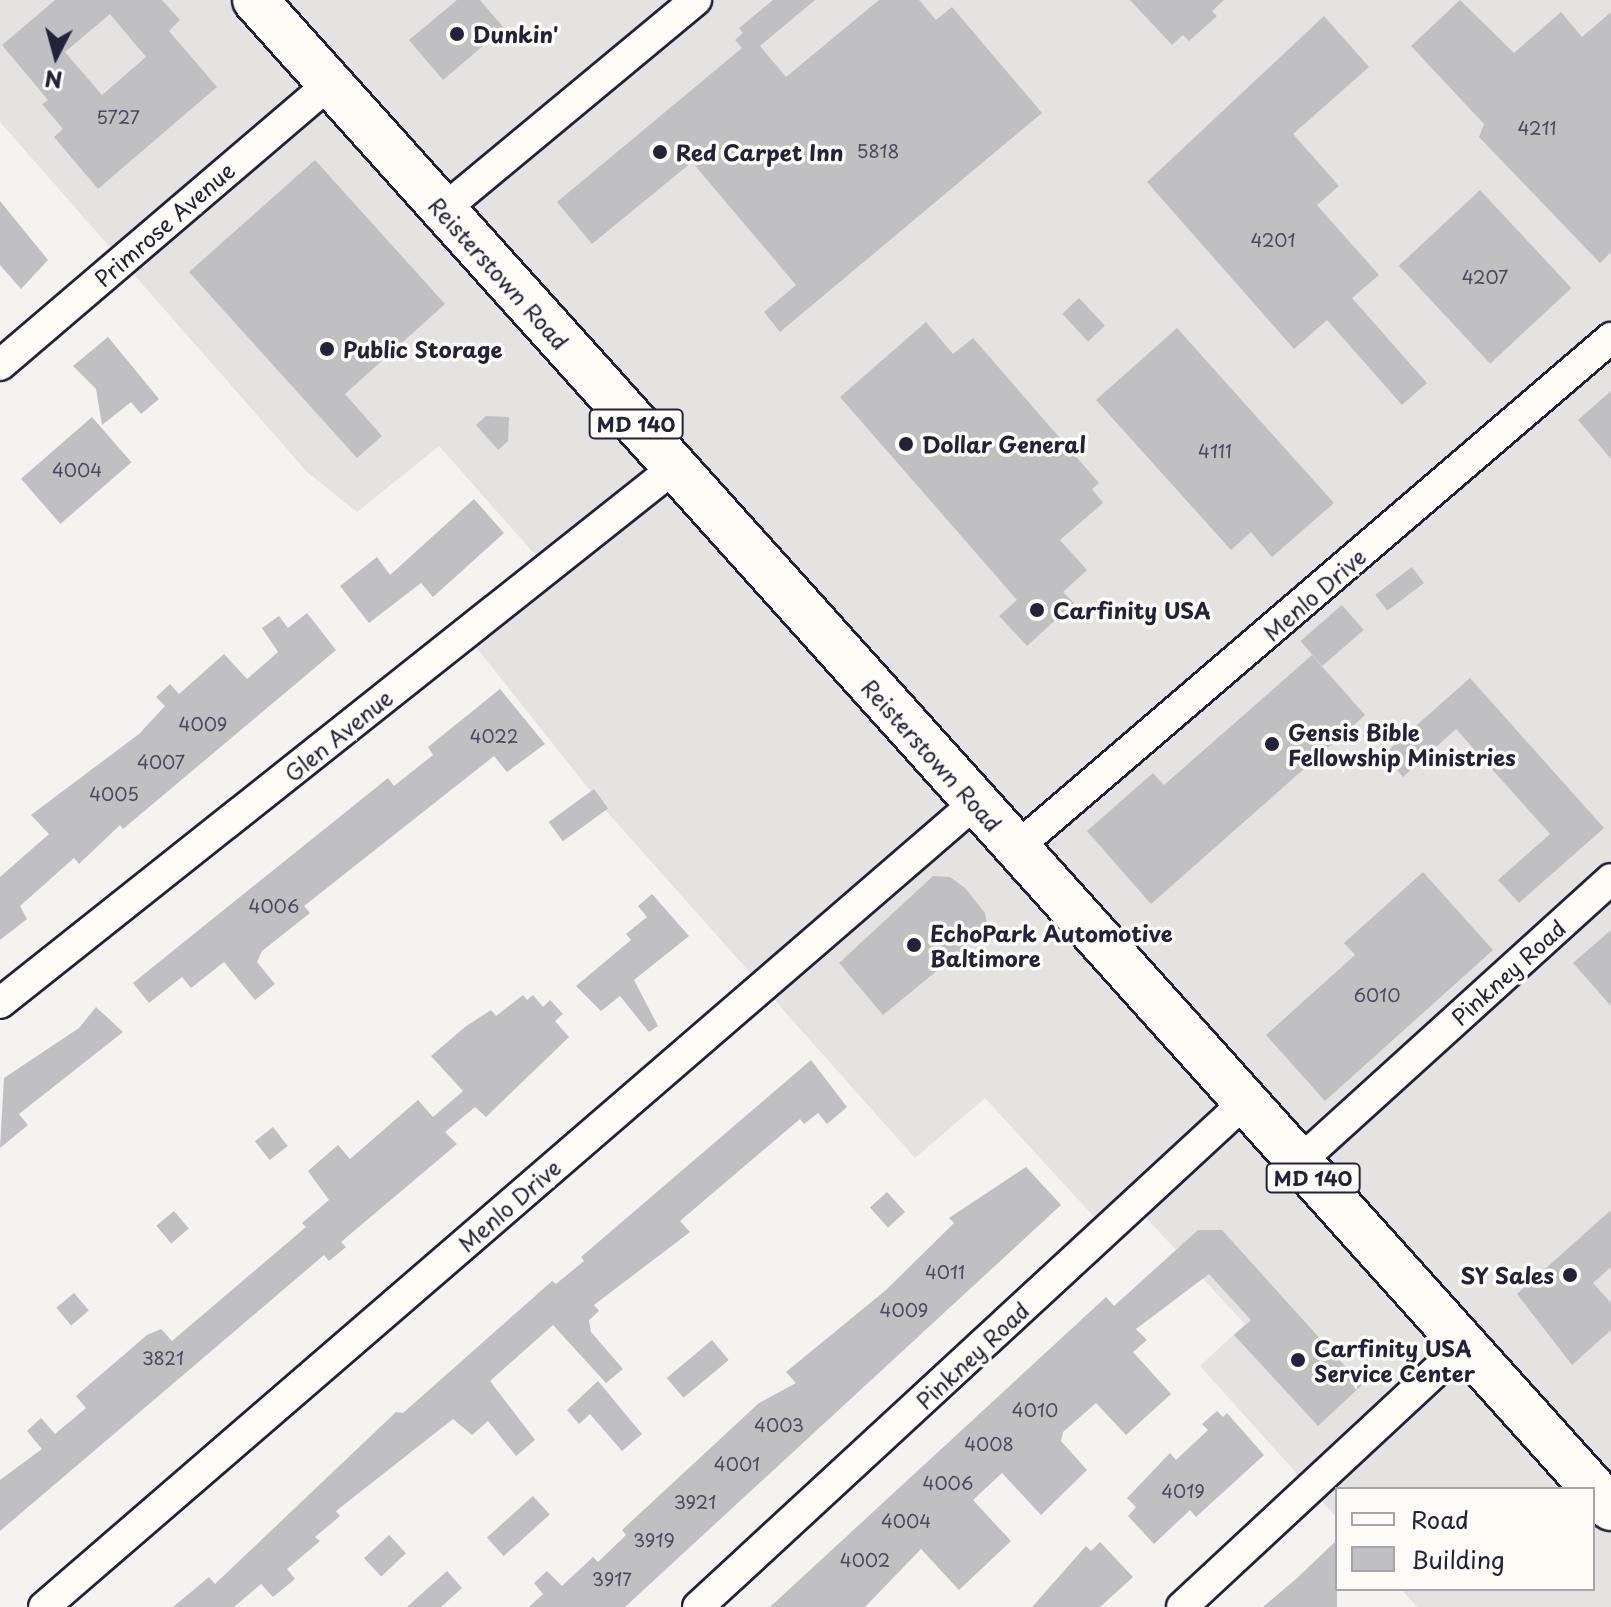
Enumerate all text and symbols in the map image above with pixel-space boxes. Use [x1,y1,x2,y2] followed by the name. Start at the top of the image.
[16,16,96,96] north arrow
[473,21,558,47] place label: Dunkin'
[448,25,466,43] marker: Dunkin'
[43,63,64,98] text: N
[96,106,140,128] house number: 5727
[1518,117,1556,139] house number: 4211
[676,139,846,165] place label: Red Carpet Inn
[857,140,899,162] house number: 5818
[651,143,669,161] marker: Red Carpet Inn
[89,156,239,292] street label: Primrose Avenue
[424,192,574,354] street label: Reisterstown Road
[1251,229,1295,251] house number: 4201
[1462,266,1508,288] house number: 4207
[343,336,504,362] place label: Public Storage
[318,340,336,358] marker: Public Storage
[586,408,686,440] road number: MD 140
[922,431,1086,457] place label: Dollar General
[897,435,915,453] marker: Dollar General
[1198,440,1232,462] house number: 4111
[52,459,102,481] house number: 4004
[1257,542,1371,646] street label: Menlo Drive
[1053,597,1211,623] place label: Carfinity USA
[1028,601,1046,619] marker: Carfinity USA
[857,674,1007,836] street label: Reisterstown Road
[278,683,398,787] street label: Glen Avenue
[179,713,227,735] house number: 4009
[1288,718,1516,770] place label: Gensis Bible Fellowship Ministries
[470,725,518,747] house number: 4022
[1263,735,1281,753] marker: Gensis Bible Fellowship Ministries
[137,751,185,773] house number: 4007
[89,783,139,805] house number: 4005
[249,895,299,917] house number: 4006
[1445,913,1571,1031] street label: Pinkney Road
[930,919,1172,970] place label: EchoPark Automotive Baltimore
[905,936,923,954] marker: EchoPark Automotive Baltimore
[1354,984,1400,1006] house number: 6010
[452,1153,566,1257] street label: Menlo Drive
[1263,1162,1363,1194] road number: MD 140
[925,1261,965,1283] house number: 4011
[1460,1262,1554,1288] place label: SY Sales
[1561,1266,1579,1284] marker: SY Sales
[910,1296,1034,1414] street label: Pinkney Road
[880,1299,928,1321] house number: 4009
[1314,1334,1476,1386] place label: Carfinity USA Service Center
[142,1347,184,1369] house number: 3821
[1289,1351,1307,1369] marker: Carfinity USA Service Center
[1012,1399,1058,1421] house number: 4010
[754,1414,804,1436] house number: 4003
[964,1433,1014,1455] house number: 4008
[714,1453,760,1475] house number: 4001
[923,1472,973,1494] house number: 4006
[1161,1480,1205,1502] house number: 4019
[1335,1487,1595,1591] legend
[674,1491,716,1513] house number: 3921
[1411,1501,1469,1537] text: Road
[881,1510,931,1532] house number: 4004
[633,1529,675,1551] house number: 3919
[1411,1541,1505,1577] text: Building
[840,1549,890,1571] house number: 4002
[592,1568,632,1590] house number: 3917

